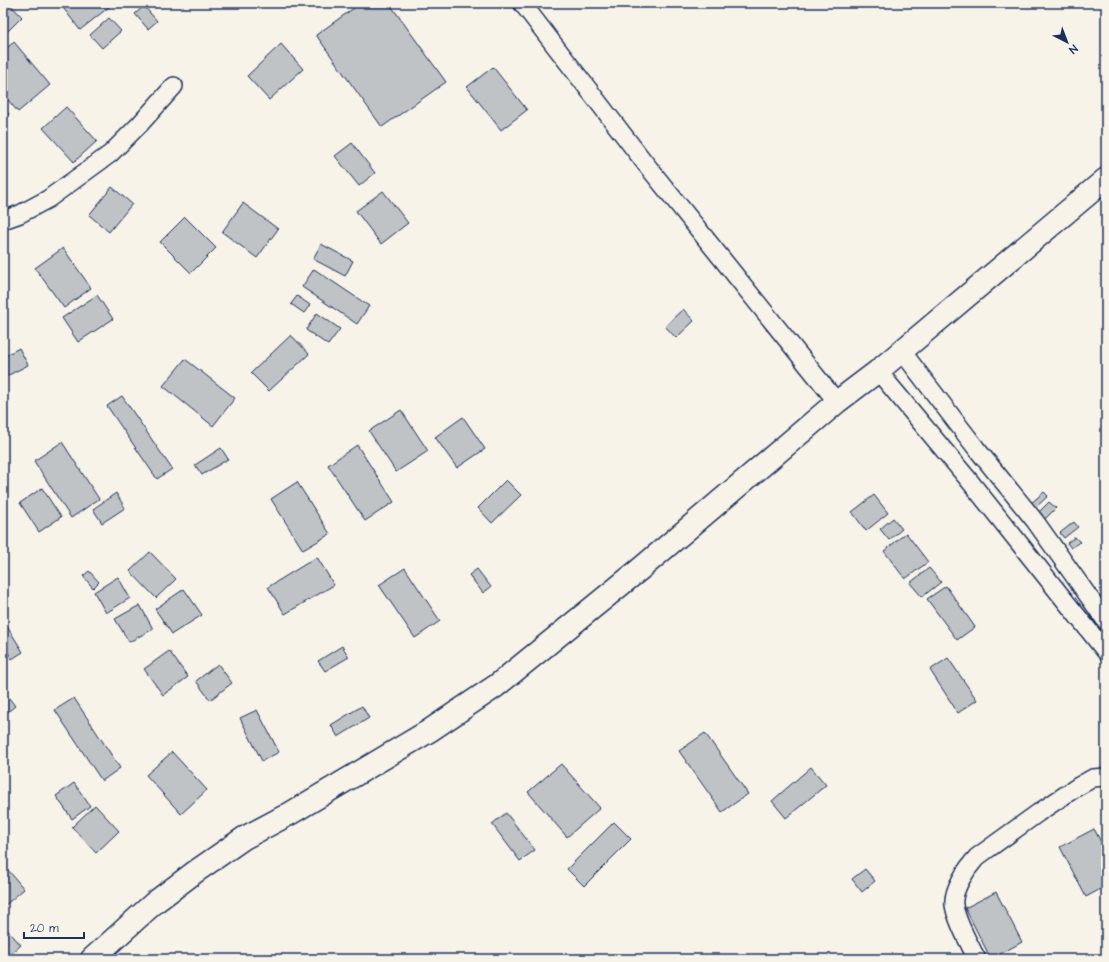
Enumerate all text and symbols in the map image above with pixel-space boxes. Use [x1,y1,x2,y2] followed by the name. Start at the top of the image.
[1047,22,1087,62] north arrow
[1066,41,1081,57] text: N
[24,914,84,940] scale bar
[30,920,59,937] text: 20 m

